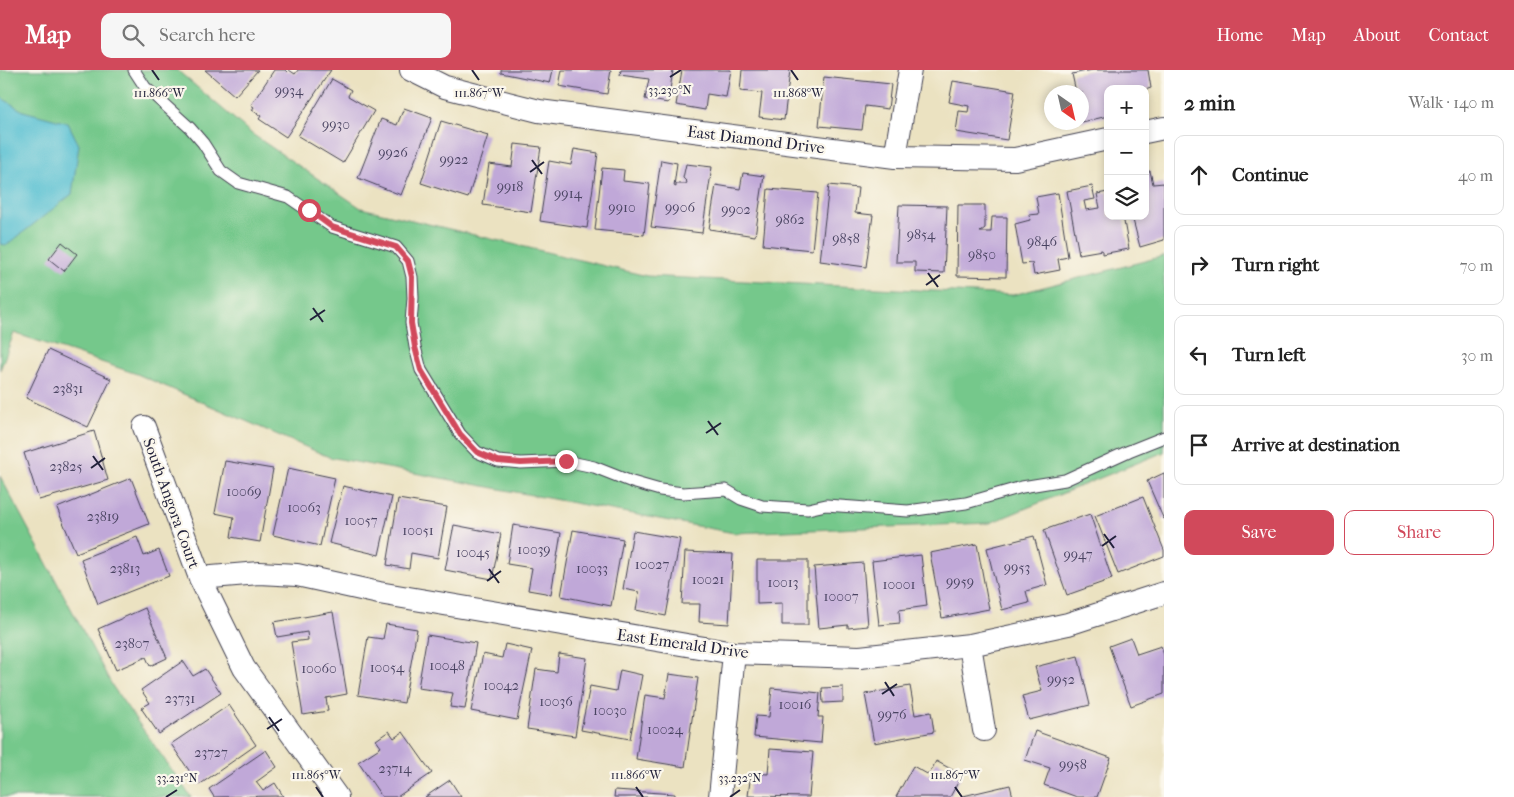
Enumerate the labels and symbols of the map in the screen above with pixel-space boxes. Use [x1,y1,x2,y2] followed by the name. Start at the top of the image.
[275,82,304,99] house number: 9934
[648,83,692,97] text: 33.230°N
[1044,85,1089,130] north arrow
[134,86,185,100] text: 111.866°W
[454,86,505,100] text: 111.867°W
[773,86,824,100] text: 111.868°W
[322,116,350,133] house number: 9930
[686,122,826,157] street label: East Diamond Drive
[378,144,408,161] house number: 9926
[439,151,469,168] house number: 9922
[497,178,523,195] house number: 9918
[554,185,583,202] house number: 9914
[298,199,321,222] route start
[608,199,636,216] house number: 9910
[665,199,695,216] house number: 9906
[721,201,751,218] house number: 9902
[775,211,805,228] house number: 9862
[907,226,936,243] house number: 9854
[832,230,860,247] house number: 9858
[1027,233,1057,250] house number: 9846
[968,246,996,263] house number: 9850
[53,380,83,397] house number: 23831
[139,435,204,571] street label: South Angora Court
[555,450,578,473] route end
[49,458,83,475] house number: 23825
[226,483,262,500] house number: 10069
[287,499,321,516] house number: 10063
[87,508,119,525] house number: 23819
[344,512,378,529] house number: 10057
[402,522,434,539] house number: 10051
[517,541,551,558] house number: 10039
[456,544,490,561] house number: 10045
[1063,546,1093,563] house number: 9947
[635,556,669,573] house number: 10027
[1004,559,1030,576] house number: 9953
[110,560,140,577] house number: 23813
[576,560,608,577] house number: 10033
[692,571,724,588] house number: 10021
[946,573,974,590] house number: 9959
[767,574,799,591] house number: 10013
[882,576,916,593] house number: 10001
[824,588,859,605] house number: 10007
[616,625,750,662] street label: East Emerald Drive
[115,635,149,652] house number: 23807
[429,657,465,674] house number: 10048
[370,659,405,676] house number: 10054
[301,660,337,677] house number: 10060
[1047,671,1075,688] house number: 9952
[483,677,519,694] house number: 10042
[165,690,195,707] house number: 23731
[539,693,573,710] house number: 10036
[779,696,812,713] house number: 10016
[593,702,627,719] house number: 10030
[877,706,907,723] house number: 9976
[647,721,684,738] house number: 10024
[194,744,228,761] house number: 23727
[1059,756,1087,773] house number: 9958
[379,760,412,777] house number: 23714
[291,768,342,782] text: 111.865°W
[611,768,662,782] text: 111.866°W
[930,768,981,782] text: 111.867°W
[156,771,198,785] text: 33.231°N
[719,771,761,785] text: 33.232°N

